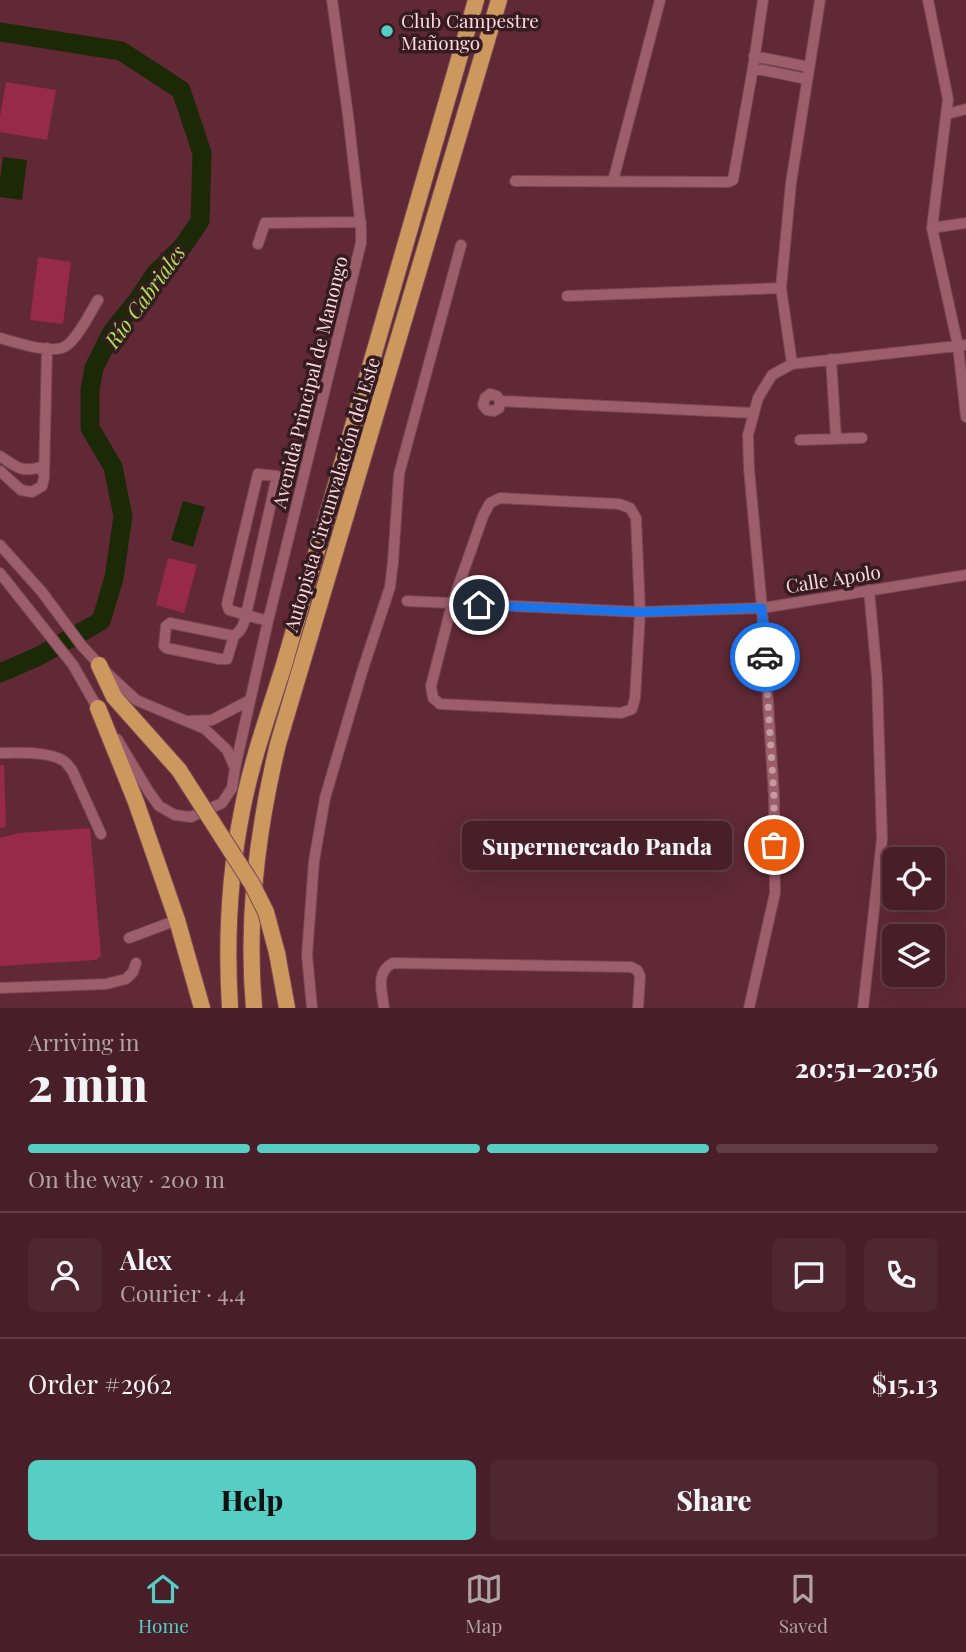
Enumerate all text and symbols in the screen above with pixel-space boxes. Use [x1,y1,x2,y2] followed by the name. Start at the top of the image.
[401,7,539,55] place label: Club Campestre Mañongo
[379,23,395,39] marker: Club Campestre Mañongo
[97,239,191,354] water label: Río Cabriales
[265,253,353,512] street label: Avenida Principal de Manongo
[277,354,385,635] street label: Autopista Circunvalación del Este
[784,558,882,598] street label: Calle Apolo
[449,575,509,635] pin
[460,586,498,624] icon: home
[730,622,800,692] courier
[746,638,784,676] icon: car
[744,815,804,875] pin
[462,820,732,870] callout: Supermercado Panda
[755,826,793,864] icon: bag
[482,830,712,861] text: Supermercado Panda
[882,847,945,987] map controls
[882,847,945,910] button: locate
[882,924,945,987] button: layers
[28,1026,140,1057] text: Arriving in
[795,1050,938,1085] text: 20:51–20:56
[28,1052,148,1114] text: 2 min
[28,1163,225,1194] text: On the way · 200 m
[28,1238,102,1312] button: person
[772,1238,846,1312] button: chat
[864,1238,938,1312] button: phone
[120,1242,172,1277] text: Alex
[120,1277,246,1308] text: Courier · 4.4
[28,1366,172,1401] text: Order #2962
[872,1366,938,1401] text: $15.13
[28,1460,476,1540] button: Help
[490,1460,938,1540] button: Share
[138,1570,189,1638] tab: Home
[465,1570,503,1638] tab: Map
[779,1570,828,1638] tab: Saved

